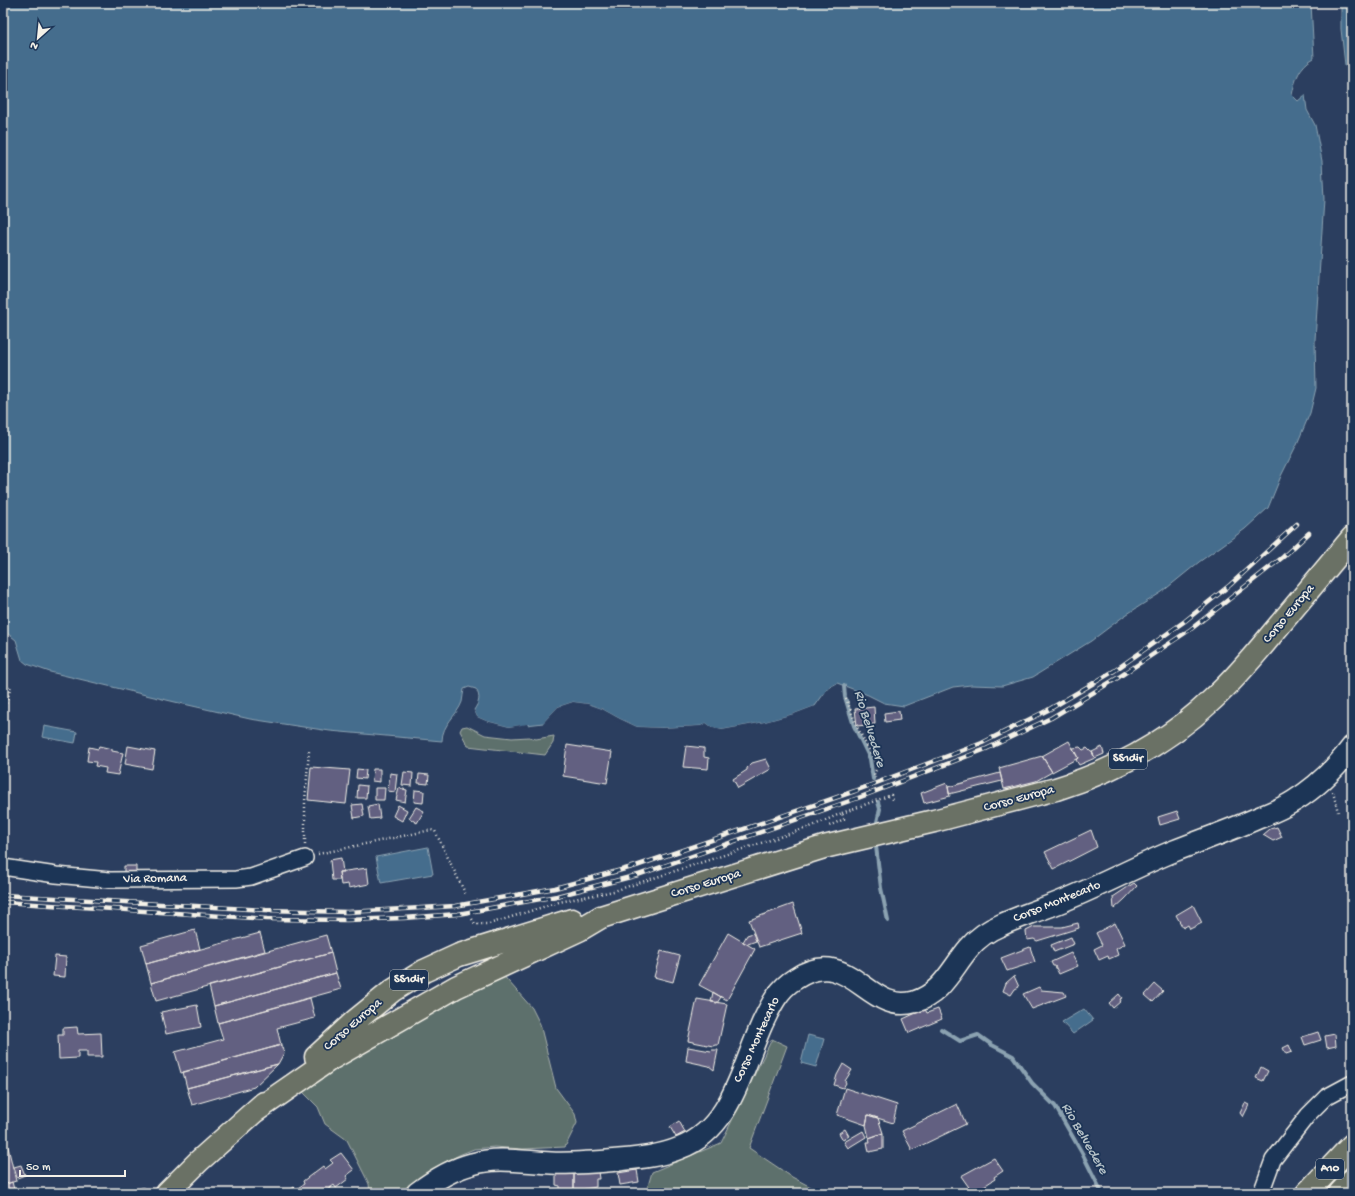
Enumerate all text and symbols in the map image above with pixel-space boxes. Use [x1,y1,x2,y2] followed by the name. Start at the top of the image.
[18,18,58,58] north arrow
[28,38,40,52] text: N
[1260,581,1318,646] street label: Corso Europa
[849,689,889,770] water label: Rio Belvedere
[1109,749,1147,769] road number: SS1dir
[982,782,1057,816] street label: Corso Europa
[669,866,743,902] street label: Corso Europa
[122,871,188,887] street label: Via Romana
[1011,878,1103,926] street label: Corso Montecarlo
[390,970,428,990] road number: SS1dir
[321,995,386,1054] street label: Corso Europa
[731,995,784,1085] street label: Corso Montecarlo
[1057,1100,1112,1178] water label: Rio Belvedere
[20,1152,125,1178] scale bar
[1316,1159,1344,1179] road number: A10
[26,1161,51,1175] text: 50 m

